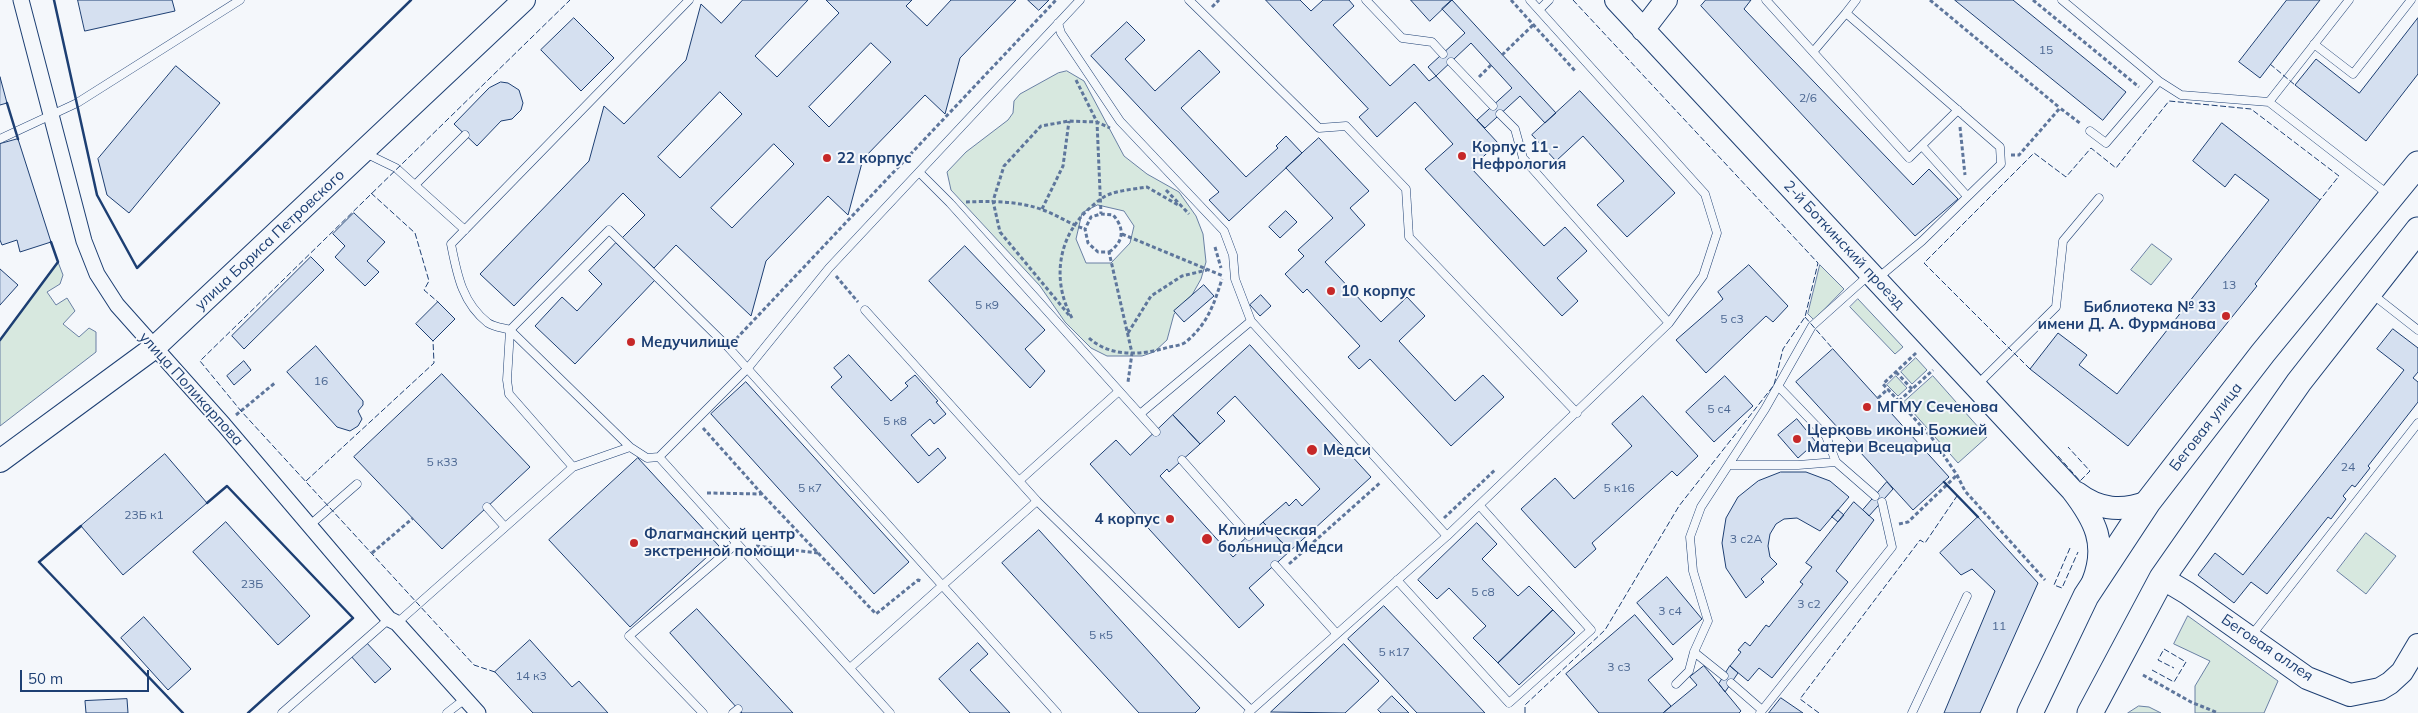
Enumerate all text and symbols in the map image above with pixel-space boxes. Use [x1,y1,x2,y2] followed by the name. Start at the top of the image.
[2039,43,2053,57] house number: 15
[1799,91,1817,105] house number: 2/6
[1472,138,1566,173] place label: Корпус 11 - Нефрология
[837,149,911,167] place label: 22 корпус
[1456,150,1468,162] marker: Корпус 11 - Нефрология
[821,152,833,164] marker: 22 корпус
[192,166,348,314] street label: улица Бориса Петровского
[1780,177,1908,313] street label: 2-й Боткинский проезд
[2222,278,2236,292] house number: 13
[1341,282,1415,300] place label: 10 корпус
[1325,285,1337,297] marker: 10 корпус
[975,298,999,312] house number: 5 к9
[2038,298,2216,333] place label: Библиотека № 33 имени Д. А. Фурманова
[2220,310,2232,322] marker: Библиотека № 33 имени Д. А. Фурманова
[1720,312,1744,326] house number: 5 с3
[135,328,247,450] street label: улица Поликарпова
[641,333,738,351] place label: Медучилище
[625,336,637,348] marker: Медучилище
[314,374,328,388] house number: 16
[2166,379,2246,475] street label: Беговая улица
[1877,398,1998,416] place label: МГМУ Сеченова
[1861,401,1873,413] marker: МГМУ Сеченова
[1707,402,1731,416] house number: 5 с4
[883,414,907,428] house number: 5 к8
[1807,421,1987,456] place label: Церковь иконы Божией Матери Всецарица
[1791,433,1803,445] marker: Церковь иконы Божией Матери Всецарица
[1323,441,1371,459] place label: Медси
[1305,443,1319,457] marker: Медси
[426,455,458,469] house number: 5 к33
[2341,460,2355,474] house number: 24
[798,481,822,495] house number: 5 к7
[1603,481,1635,495] house number: 5 к16
[124,508,164,522] house number: 23Б к1
[1095,510,1160,528] place label: 4 корпус
[1164,513,1176,525] marker: 4 корпус
[1218,521,1343,556] place label: Клиническая больница Медси
[644,525,795,560] place label: Флагманский центр экстренной помощи
[1200,532,1214,546] marker: Клиническая больница Медси
[1730,532,1762,546] house number: 3 с2А
[628,537,640,549] marker: Флагманский центр экстренной помощи
[241,577,263,591] house number: 23Б
[1471,585,1495,599] house number: 5 с8
[1797,597,1821,611] house number: 3 с2
[1658,604,1682,618] house number: 3 с4
[2218,611,2316,685] street label: Беговая аллея
[1992,619,2006,633] house number: 11
[1089,628,1113,642] house number: 5 к5
[1378,645,1410,659] house number: 5 к17
[22,660,151,692] scale bar
[1607,660,1631,674] house number: 3 с3
[28,669,63,688] text: 50 m
[515,669,547,683] house number: 14 к3

